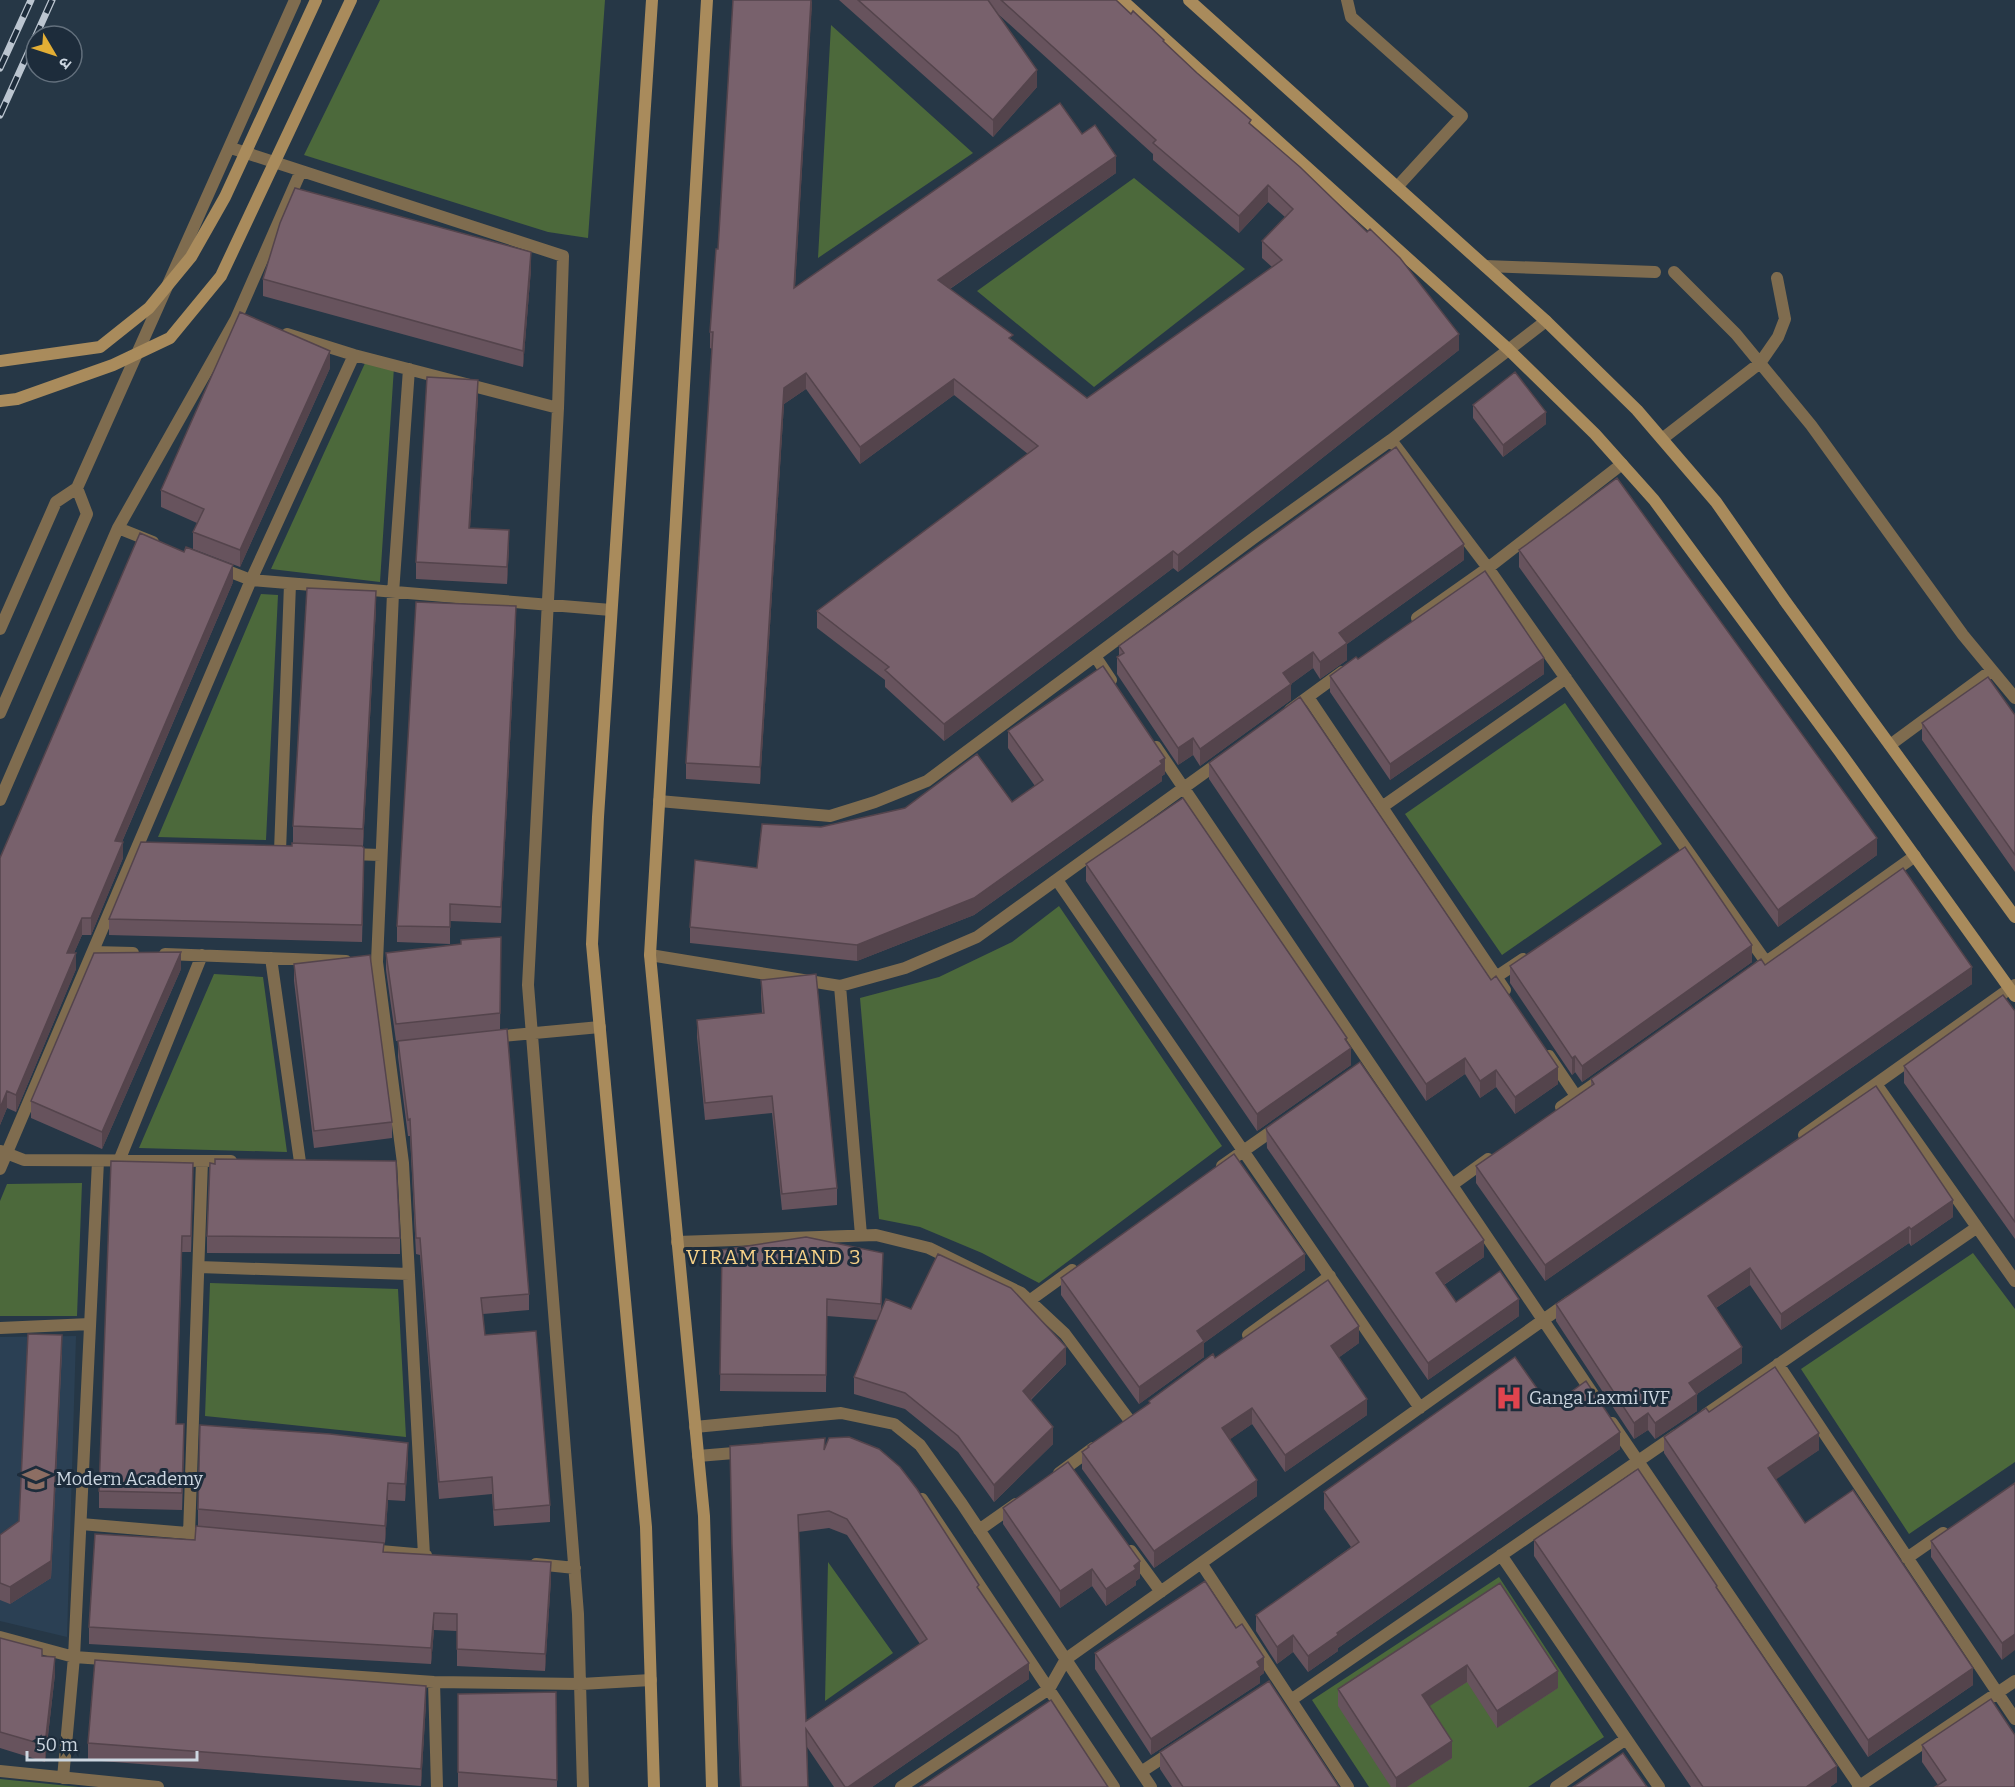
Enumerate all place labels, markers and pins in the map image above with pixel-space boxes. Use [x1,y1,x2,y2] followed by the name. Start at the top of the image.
[1494,1383,1524,1413] hospital icon: Ganga Laxmi IVF
[1529,1387,1670,1409] place label: Ganga Laxmi IVF
[21,1464,51,1494] school or university icon: Modern Academy
[56,1468,204,1490] place label: Modern Academy

